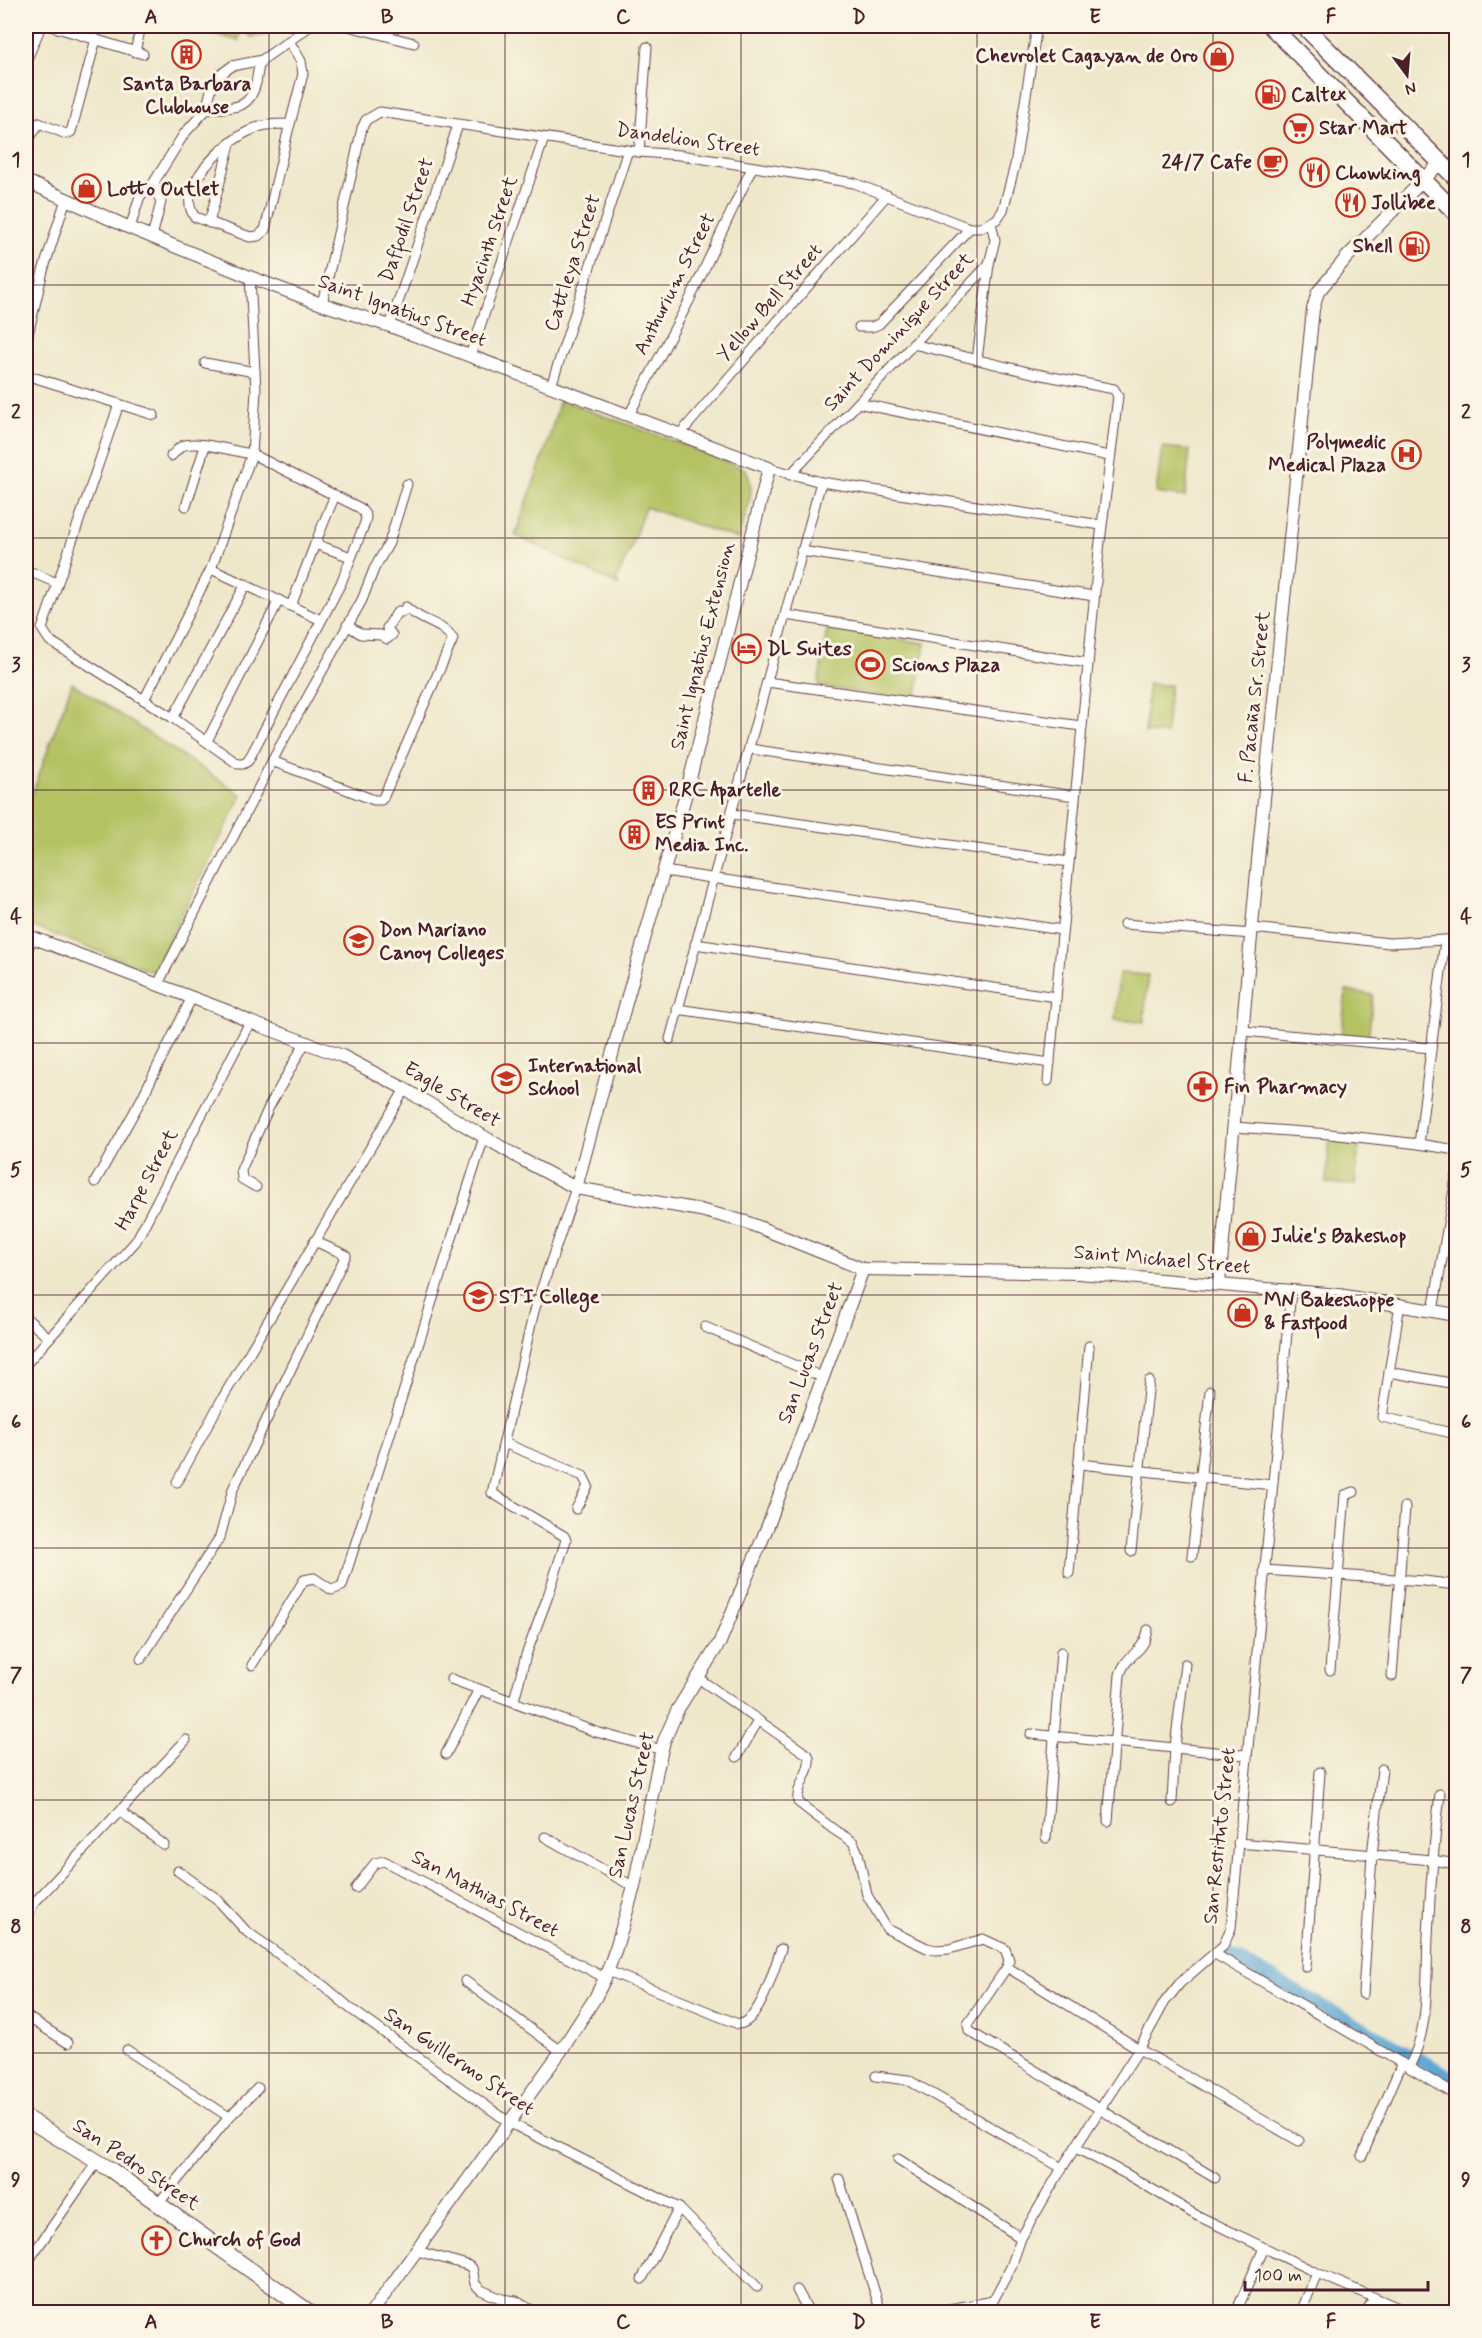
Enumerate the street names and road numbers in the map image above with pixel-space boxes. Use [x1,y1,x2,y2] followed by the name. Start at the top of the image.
[614,117,762,163] street label: Dandelion Street
[373,154,443,286] street label: Daffodil Street
[455,172,525,310] street label: Hyacinth Street
[538,191,608,335] street label: Cattleya Street
[628,208,722,360] street label: Anthurium Street
[711,238,829,368] street label: Yellow Bell Street
[818,246,980,418] street label: Saint Dominique Street
[314,268,490,354] street label: Saint Ignatius Street
[664,539,742,753] street label: Saint Ignatius Extension
[1233,609,1277,784] street label: F. Pacaña Sr. Street
[399,1056,505,1134] street label: Eagle Street
[109,1124,185,1235] street label: Harpe Street
[1073,1239,1251,1281] street label: Saint Michael Street
[772,1278,850,1428] street label: San Lucas Street
[602,1729,662,1881] street label: San Lucas Street
[1197,1746,1243,1926] street label: San Restituto Street
[407,1844,563,1944] street label: San Mathias Street
[378,2002,540,2122] street label: San Guillermo Street
[67,2112,205,2218] street label: San Pedro Street

